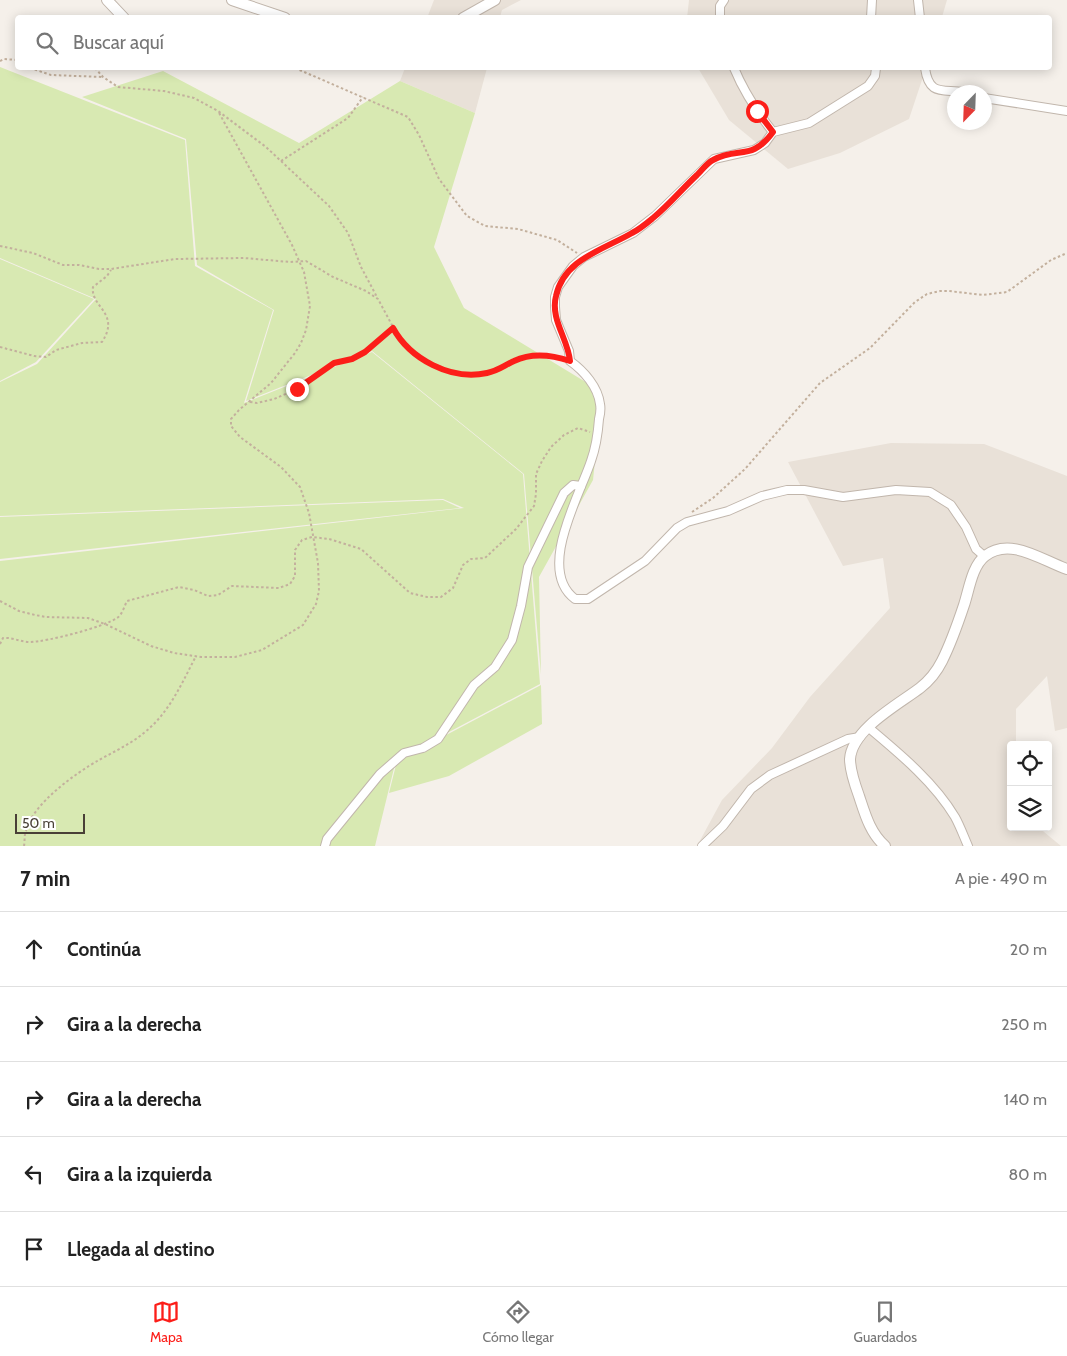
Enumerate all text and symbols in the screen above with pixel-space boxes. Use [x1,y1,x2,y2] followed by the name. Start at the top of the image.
[15,15,1052,70] search box
[33,29,61,57] icon: search
[73,31,164,54] text: Buscar aquí
[947,85,992,130] north arrow
[746,100,769,123] route start
[286,378,309,401] route end
[1007,741,1052,831] map controls
[1007,741,1052,786] button: locate
[1007,786,1052,831] button: layers
[15,811,85,834] scale bar
[22,814,55,832] text: 50 m
[20,866,70,891] text: 7 min
[955,869,1047,888] text: A pie · 490 m
[20,935,48,963] icon: ahead
[67,938,141,961] text: Continúa
[1010,940,1047,959] text: 20 m
[20,1010,48,1038] icon: right
[67,1013,202,1036] text: Gira a la derecha
[1001,1015,1047,1034] text: 250 m
[20,1085,48,1113] icon: right
[67,1088,202,1111] text: Gira a la derecha
[1004,1090,1047,1109] text: 140 m
[20,1160,48,1188] icon: left
[67,1163,212,1186] text: Gira a la izquierda
[1009,1165,1047,1184] text: 80 m
[20,1235,48,1263] icon: arrive
[67,1238,214,1261] text: Llegada al destino
[150,1298,183,1346] tab: Mapa
[483,1298,554,1346] tab: Cómo llegar
[854,1298,917,1346] tab: Guardados

